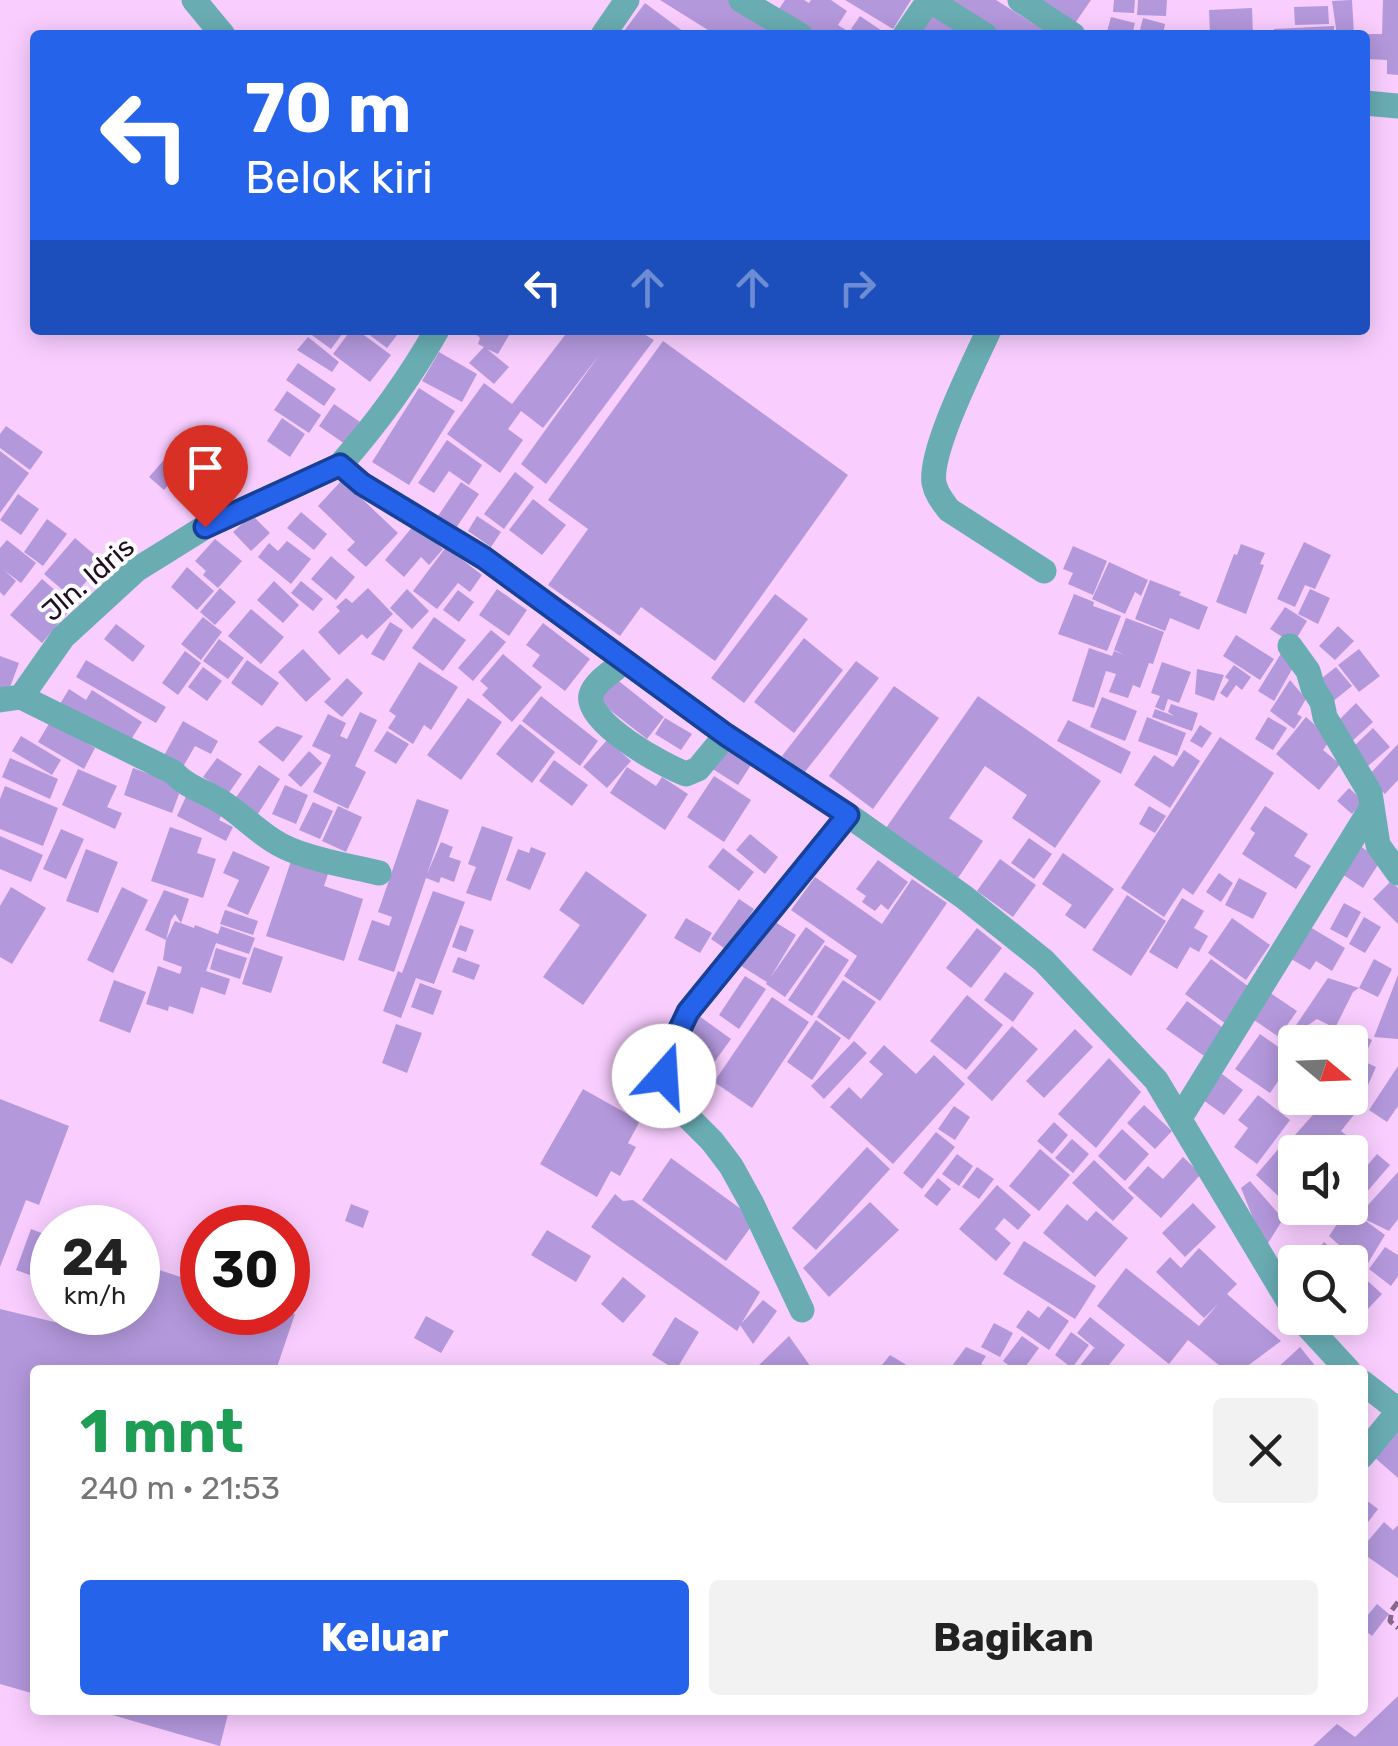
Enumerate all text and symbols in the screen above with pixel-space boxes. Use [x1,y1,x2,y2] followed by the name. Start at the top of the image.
[245,67,412,150] text: 70 m
[80,70,210,200] icon: left
[245,151,433,204] text: Belok kiri
[515,260,570,315] icon: left
[620,260,675,315] icon: ahead
[725,260,780,315] icon: ahead
[830,260,885,315] icon: right
[163,425,248,528] pin
[178,440,233,495] icon: arrive
[35,530,141,628] street label: Jln. Idris
[612,1024,716,1128] position arrow
[1278,1025,1368,1115] north arrow
[1278,1025,1368,1335] map controls
[1278,1135,1368,1225] button: sound
[180,1205,310,1335] speed limit sign: 30
[62,1228,128,1288] text: 24
[1278,1245,1368,1335] button: search
[64,1281,126,1310] text: km/h
[80,1396,244,1467] text: 1 mnt
[1213,1398,1318,1503] button: close
[80,1469,280,1507] text: 240 m · 21:53
[80,1580,689,1695] button: Keluar
[709,1580,1318,1695] button: Bagikan

